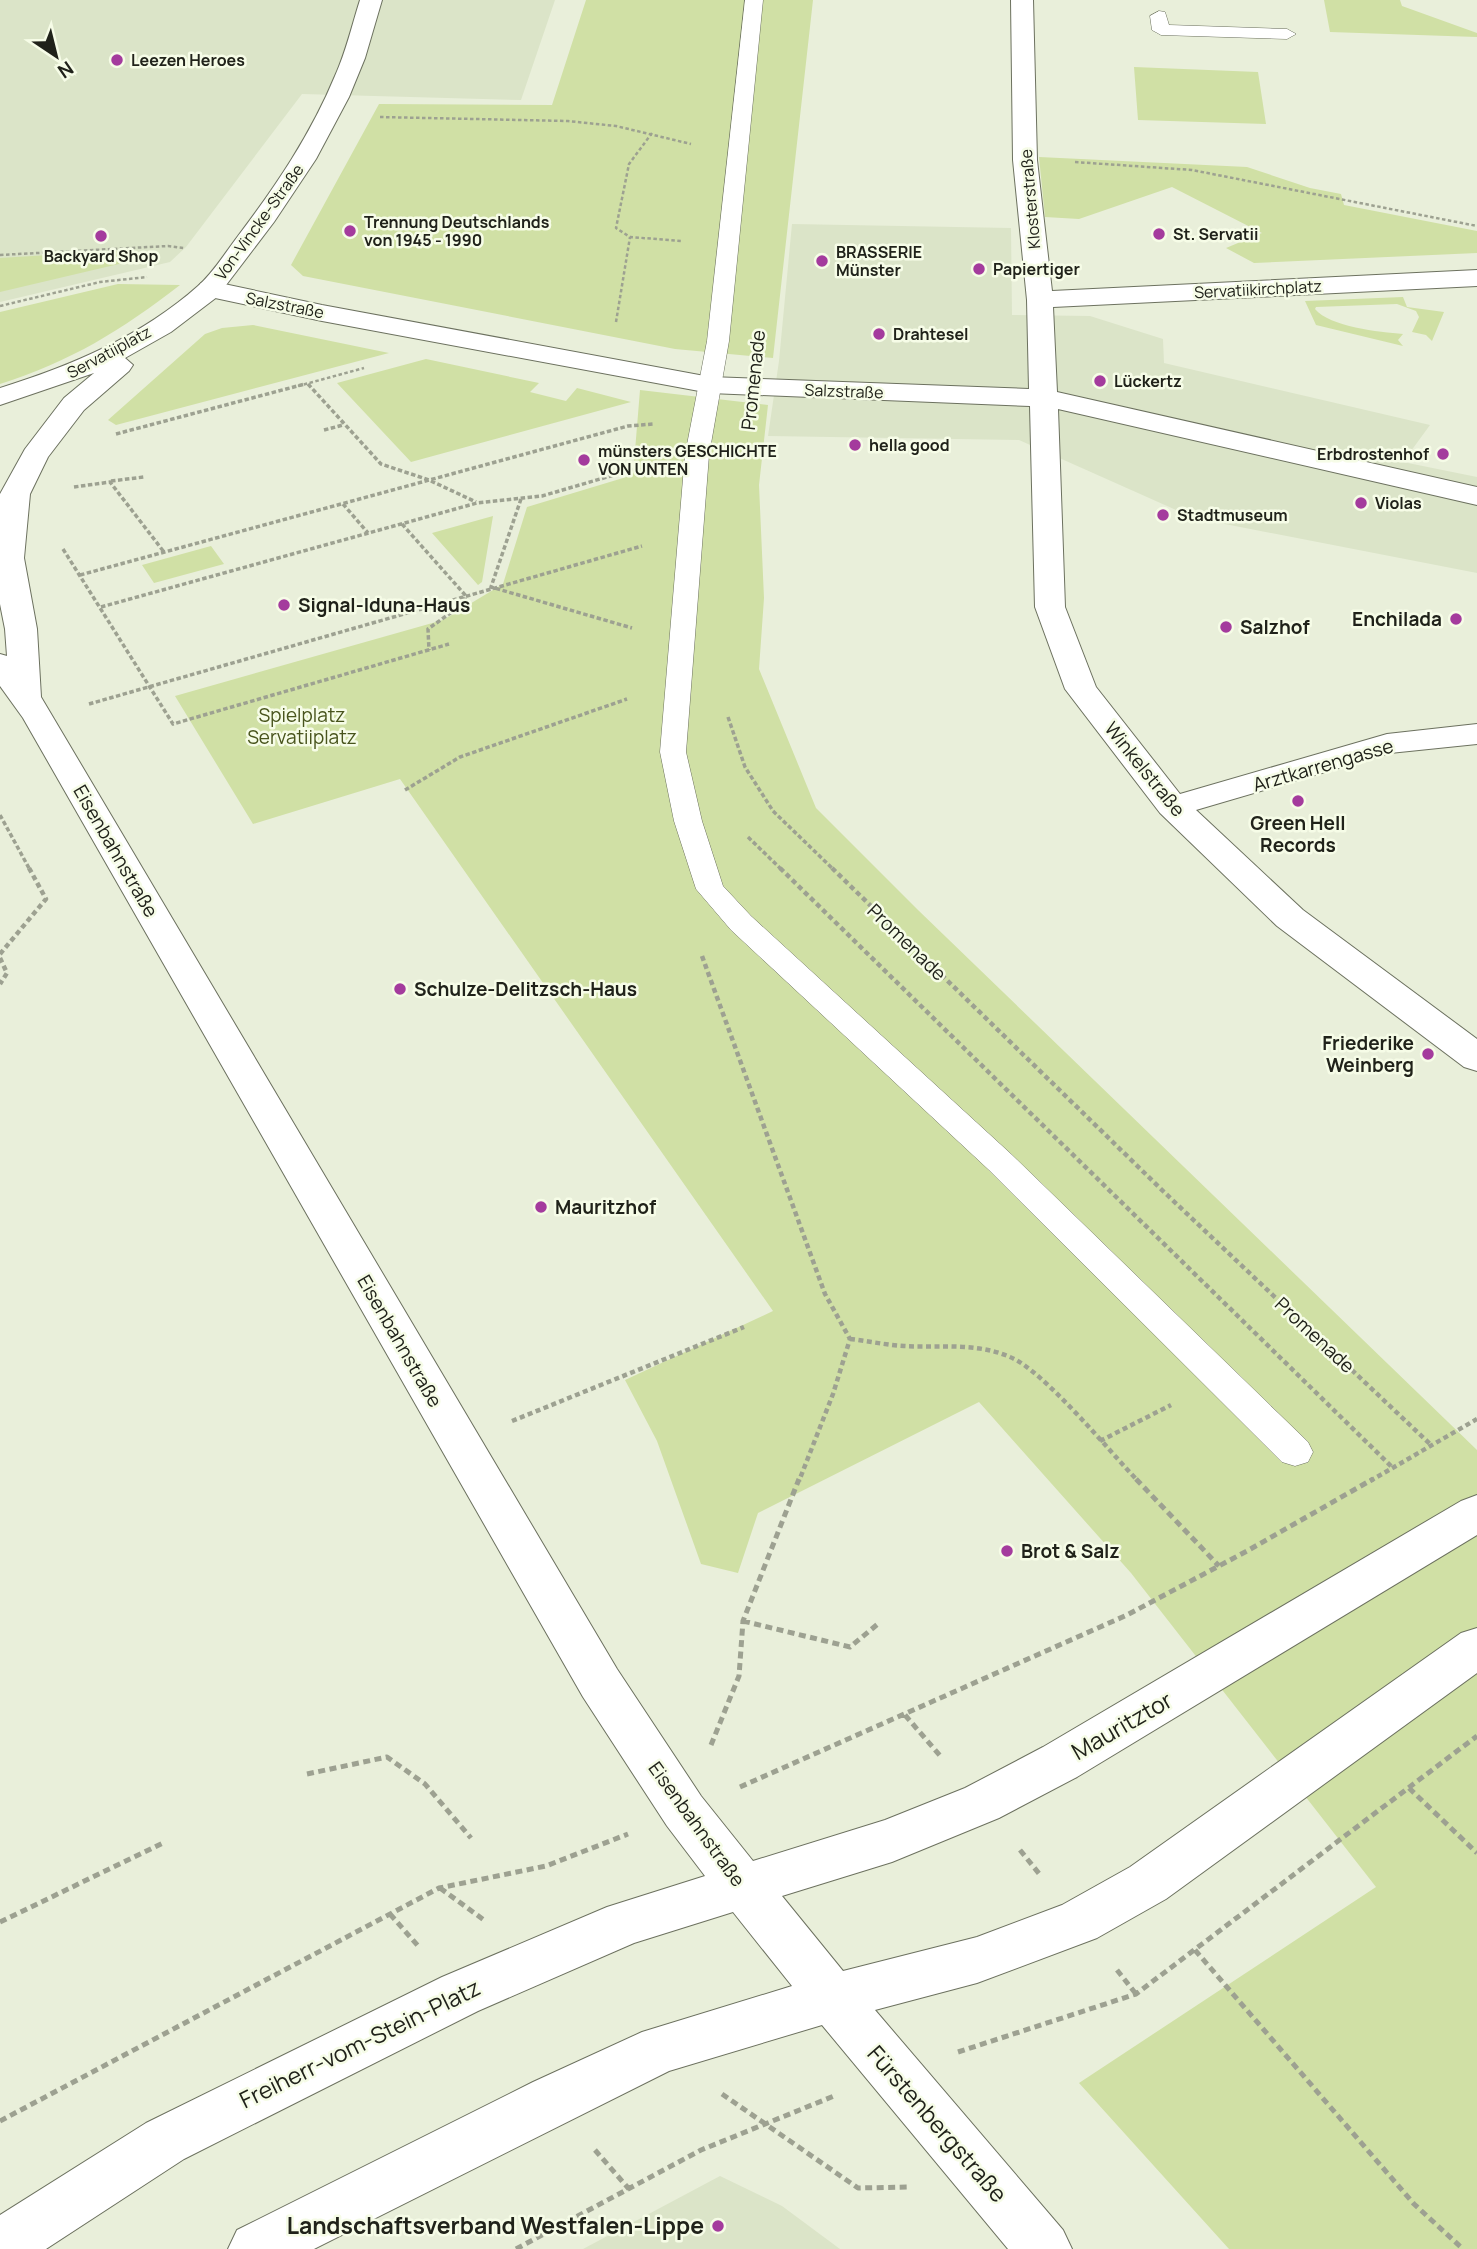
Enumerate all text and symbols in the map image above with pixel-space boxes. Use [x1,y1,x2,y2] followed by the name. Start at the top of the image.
[21,21,91,91] north arrow
[131,49,245,71] place label: Leezen Heroes
[109,52,125,68] marker: Leezen Heroes
[53,55,79,84] text: N
[1015,148,1045,250] street label: Klosterstraße
[209,160,309,284] street label: Von-Vincke-Straße
[364,211,550,251] place label: Trennung Deutschlands von 1945 - 1990
[342,223,358,239] marker: Trennung Deutschlands von 1945 - 1990
[1173,223,1259,245] place label: St. Servatii
[1151,226,1167,242] marker: St. Servatii
[93,228,109,244] marker: Backyard Shop
[836,241,922,281] place label: BRASSERIE Münster
[44,245,158,267] place label: Backyard Shop
[814,253,830,269] marker: BRASSERIE Münster
[993,258,1080,280] place label: Papiertiger
[971,261,987,277] marker: Papiertiger
[1194,275,1322,303] street label: Servatiikirchplatz
[244,287,326,323] street label: Salzstraße
[63,321,155,383] street label: Servatiiplatz
[893,323,969,345] place label: Drahtesel
[871,326,887,342] marker: Drahtesel
[735,329,771,431] street label: Promenade
[1114,370,1182,392] place label: Lückertz
[1092,373,1108,389] marker: Lückertz
[804,379,884,403] street label: Salzstraße
[869,434,950,456] place label: hella good
[847,437,863,453] marker: hella good
[598,440,777,480] place label: münsters GESCHICHTE VON UNTEN
[1317,443,1429,465] place label: Erbdrostenhof
[1435,446,1451,462] marker: Erbdrostenhof
[576,452,592,468] marker: münsters GESCHICHTE VON UNTEN
[1375,492,1422,514] place label: Violas
[1353,495,1369,511] marker: Violas
[1177,504,1288,526] place label: Stadtmuseum
[1155,507,1171,523] marker: Stadtmuseum
[298,592,470,618] place label: Signal-Iduna-Haus
[276,597,292,613] marker: Signal-Iduna-Haus
[1352,606,1442,632] place label: Enchilada
[1448,611,1464,627] marker: Enchilada
[1240,614,1310,640] place label: Salzhof
[1218,619,1234,635] marker: Salzhof
[247,702,357,750] park label: Spielplatz Servatiiplatz
[1099,716,1191,822] street label: Winkelstraße
[1250,733,1396,797] street label: Arztkarrengasse
[68,780,164,922] street label: Eisenbahnstraße
[1290,793,1306,809] marker: Green Hell Records
[1250,810,1346,858] place label: Green Hell Records
[862,898,952,986] street label: Promenade
[414,976,637,1002] place label: Schulze-Delitzsch-Haus
[392,981,408,997] marker: Schulze-Delitzsch-Haus
[1322,1030,1414,1078] place label: Friederike Weinberg
[1420,1046,1436,1062] marker: Friederike Weinberg
[555,1194,656,1220] place label: Mauritzhof
[533,1199,549,1215] marker: Mauritzhof
[352,1270,448,1412] street label: Eisenbahnstraße
[1269,1291,1361,1379] street label: Promenade
[1021,1538,1120,1564] place label: Brot & Salz
[999,1543,1015,1559] marker: Brot & Salz
[1065,1683,1178,1767] street label: Mauritztor
[643,1756,751,1892] street label: Eisenbahnstraße
[234,1971,485,2115] street label: Freiherr-vom-Stein-Platz
[861,2038,1015,2209] street label: Fürstenbergstraße
[287,2209,704,2241] place label: Landschaftsverband Westfalen-Lippe
[710,2218,726,2234] marker: Landschaftsverband Westfalen-Lippe

